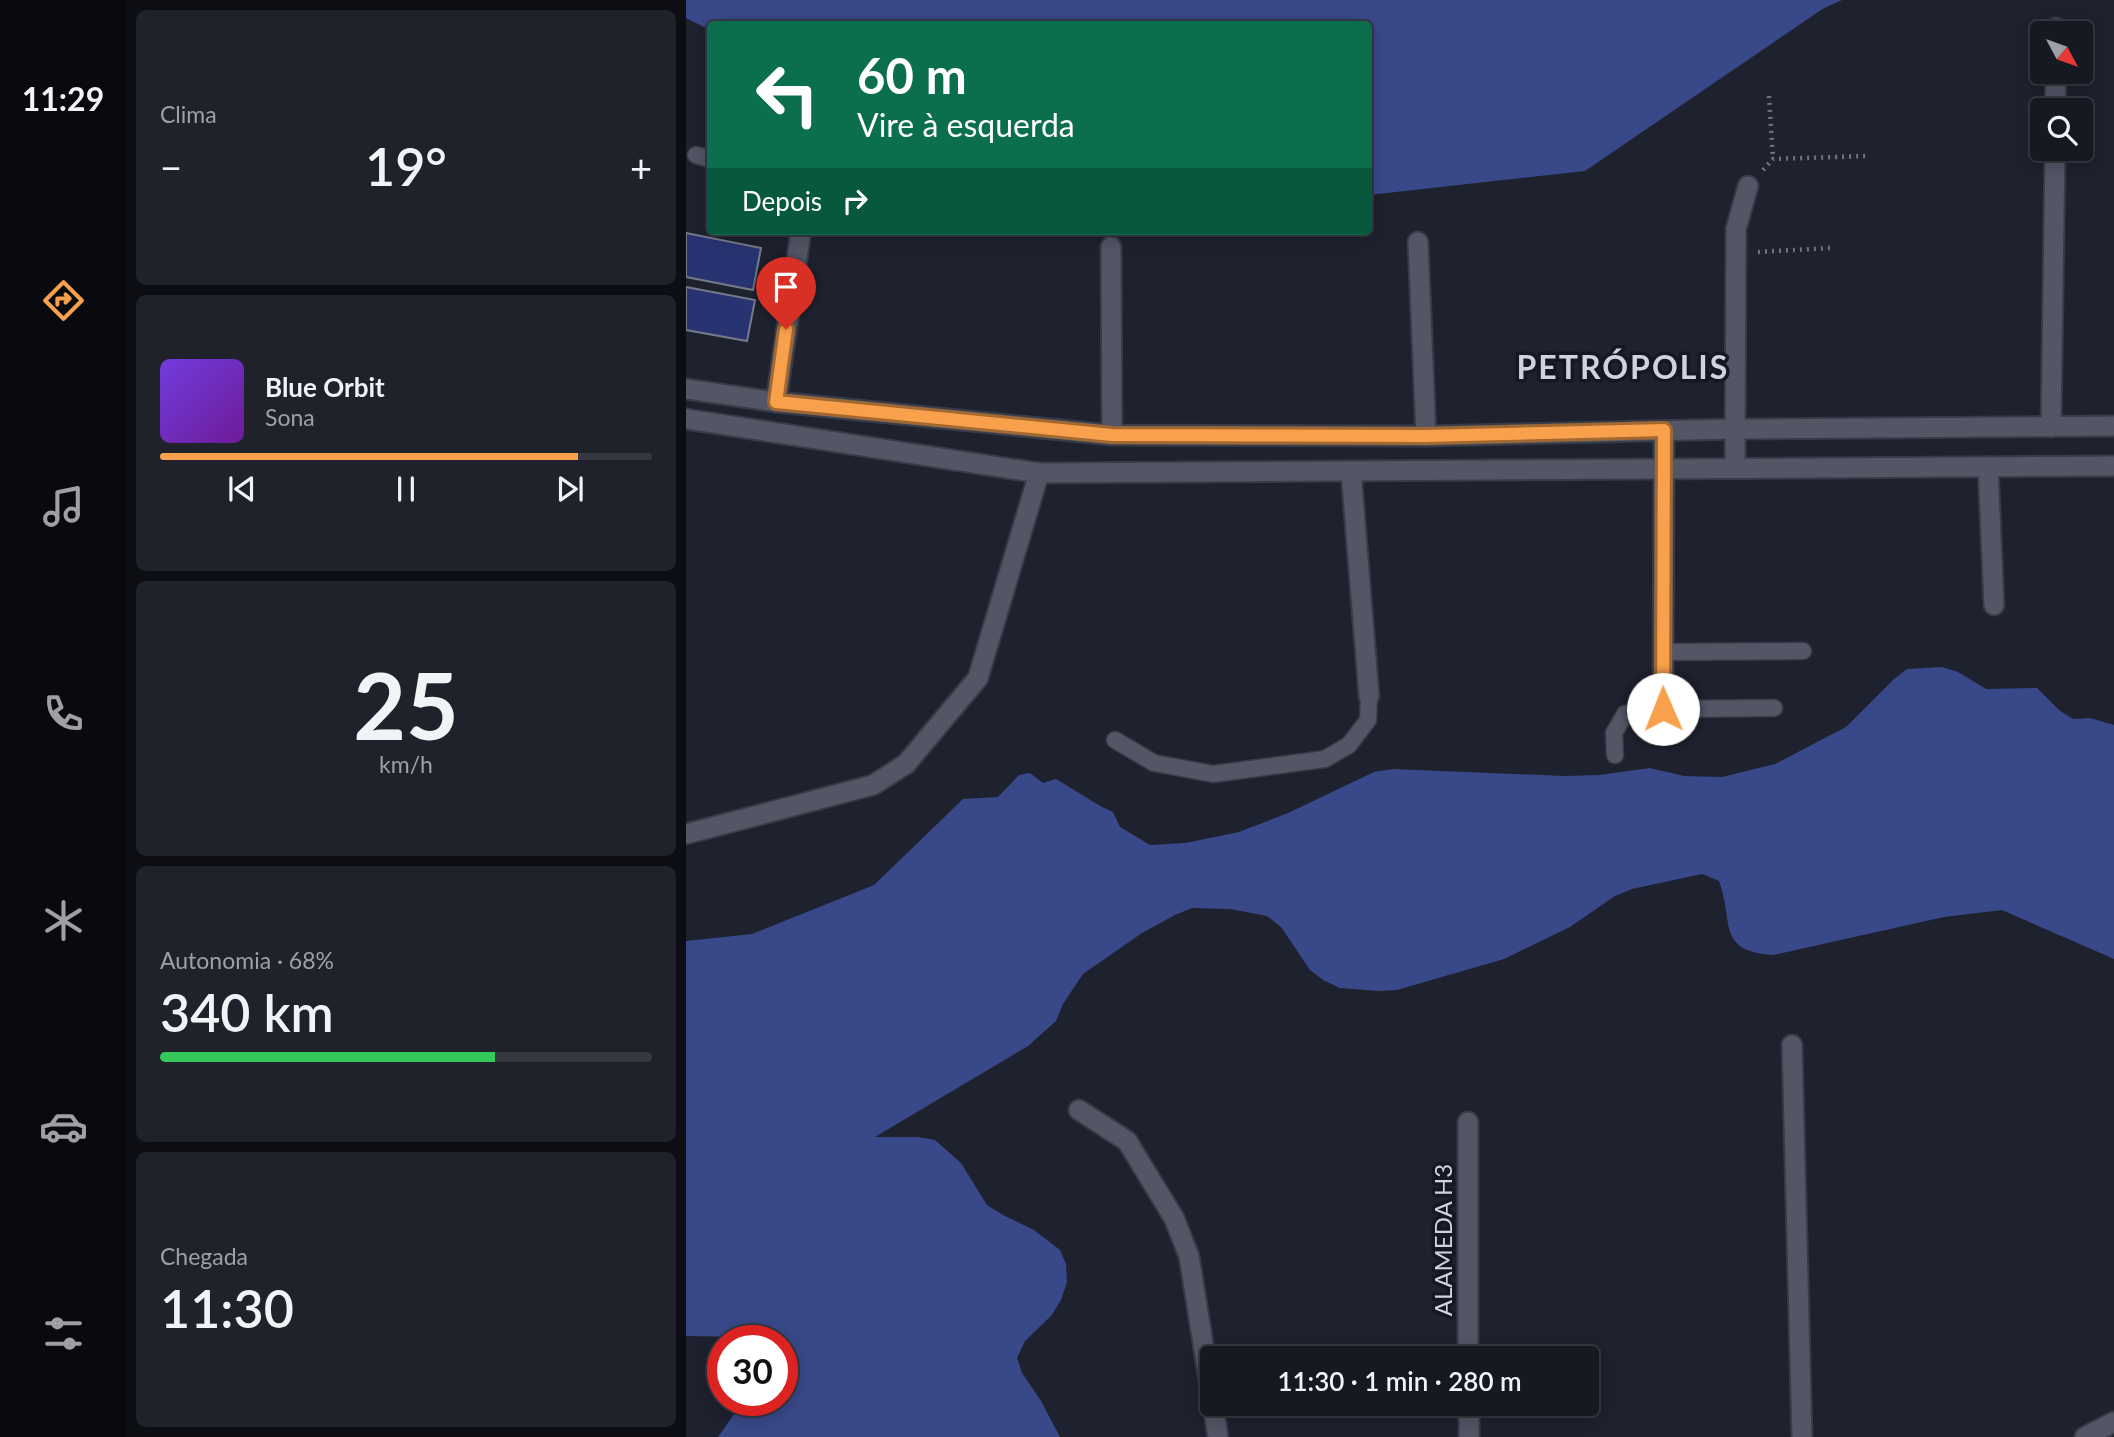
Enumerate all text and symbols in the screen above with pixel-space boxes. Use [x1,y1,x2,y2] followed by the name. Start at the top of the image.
[2030,21,2093,84] north arrow
[2030,21,2093,161] map controls
[857,46,967,104] text: 60 m
[742,49,833,140] icon: left
[22,79,104,118] text: 11:29
[2030,98,2093,161] button: search
[160,100,217,128] text: Clima
[857,105,1075,144] text: Vire à esquerda
[365,135,447,197] text: 19°
[160,144,182,190] text: −
[630,144,652,190] text: +
[836,182,874,220] icon: right
[742,185,822,217] text: Depois
[756,257,816,329] pin
[767,268,805,306] icon: arrive
[39,276,88,325] icon: directions
[1517,347,1729,386] district label: PETRÓPOLIS
[265,371,385,403] text: Blue Orbit
[265,403,315,431] text: Sona
[223,470,261,508] icon: previous
[387,470,425,508] icon: pause
[551,470,589,508] icon: next
[39,482,88,531] icon: music
[353,650,459,759] text: 25
[1626,672,1700,746] position arrow
[39,689,88,738] icon: phone
[379,750,433,778] text: km/h
[39,896,88,945] icon: climate
[160,946,334,974] text: Autonomia · 68%
[160,981,334,1043] text: 340 km
[39,1102,88,1151] icon: car
[1428,1164,1457,1316] street label: ALAMEDA H3
[160,1242,248,1270] text: Chegada
[160,1277,294,1339] text: 11:30
[39,1309,88,1358] icon: filters
[707,1325,798,1416] speed limit sign: 30
[1277,1365,1522,1397] text: 11:30 · 1 min · 280 m

